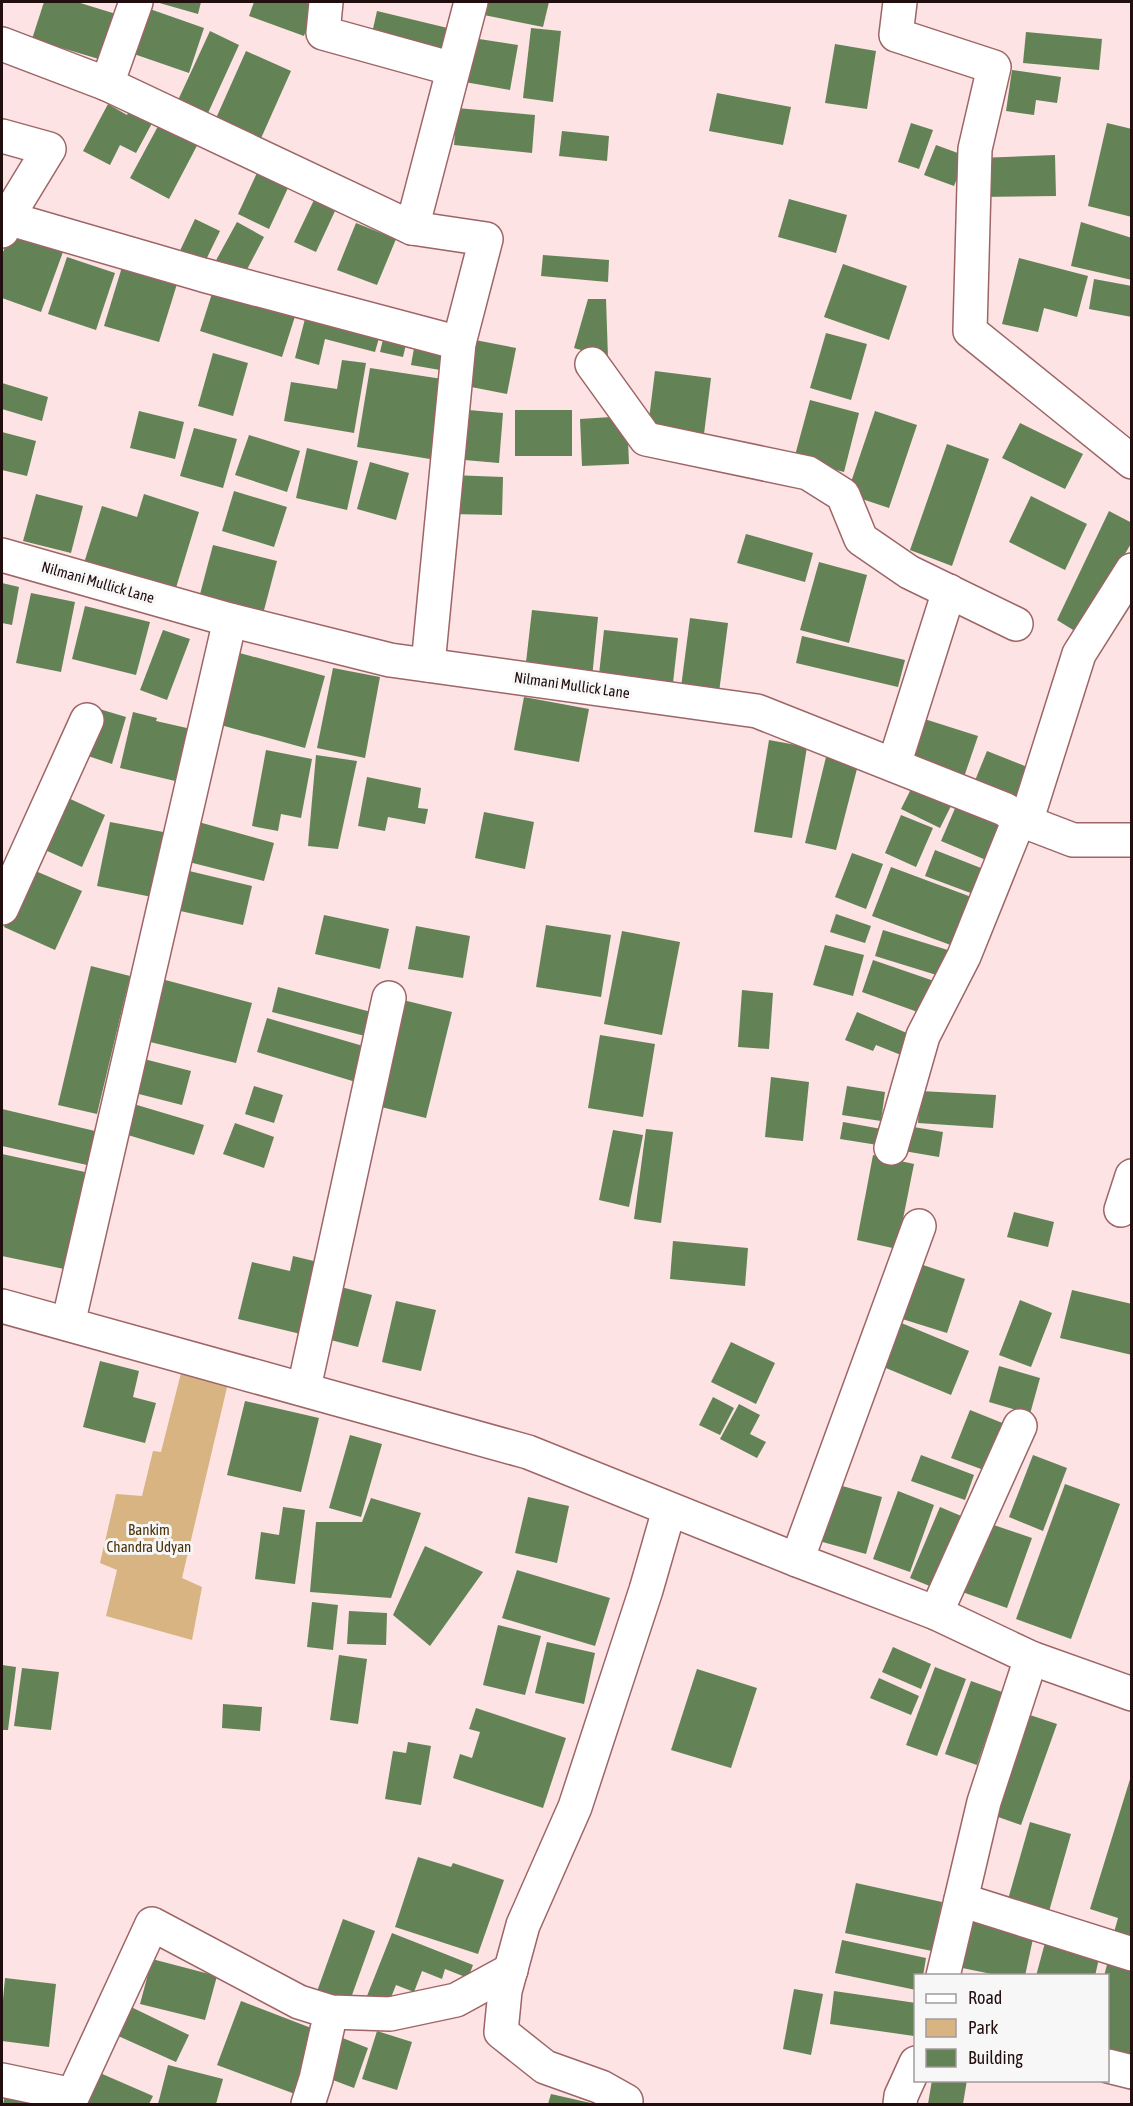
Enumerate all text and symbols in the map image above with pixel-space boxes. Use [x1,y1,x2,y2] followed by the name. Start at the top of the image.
[40,558,157,606] street label: Nilmani Mullick Lane
[513,668,631,702] street label: Nilmani Mullick Lane
[107,1521,191,1555] park label: Bankim Chandra Udyan
[914,1974,1109,2082] legend
[968,1987,1002,2008] text: Road
[968,2017,998,2038] text: Park
[968,2047,1023,2068] text: Building

